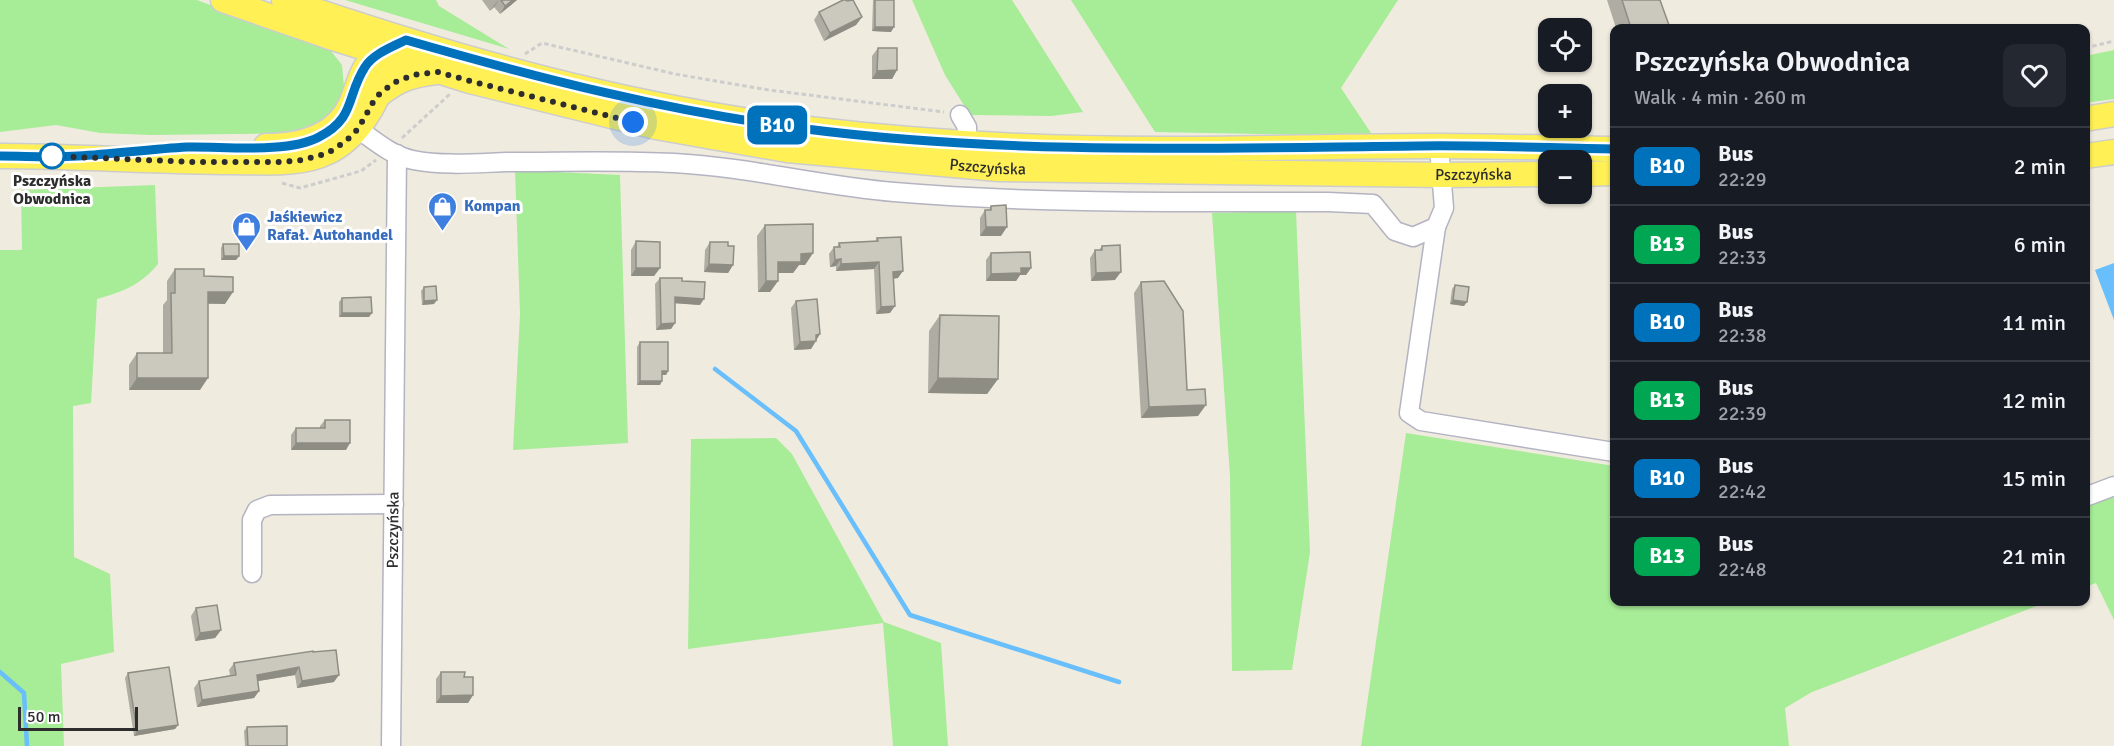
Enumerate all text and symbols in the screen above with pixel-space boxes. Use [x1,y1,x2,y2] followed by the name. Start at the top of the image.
[1538,18,1592,204] map controls
[1538,18,1592,72] button: locate
[2003,44,2066,107] button: heart
[1634,45,1910,79] text: Pszczyńska Obwodnica
[1538,84,1592,138] button: +
[1634,85,1806,110] text: Walk · 4 min · 260 m
[742,106,812,144] line badge: B10
[618,107,648,137] your location
[759,112,795,138] text: B10
[1718,140,1753,167] text: Bus
[39,143,65,169] marker: Pszczyńska Obwodnica
[1538,150,1592,204] button: −
[1649,153,1685,179] text: B10
[2014,153,2066,180] text: 2 min
[948,155,1026,179] street label: Pszczyńska
[1435,164,1512,185] street label: Pszczyńska
[1718,167,1767,192] text: 22:29
[13,171,91,209] place label: Pszczyńska Obwodnica
[427,190,459,232] shop icon: Kompan
[464,196,521,216] place label: Kompan
[267,207,393,245] place label: Jaśkiewicz Rafał. Autohandel
[230,210,262,252] shop icon: Jaśkiewicz Rafał. Autohandel
[1718,218,1753,245] text: Bus
[1649,231,1685,257] text: B13
[2014,231,2066,258] text: 6 min
[1718,245,1767,270] text: 22:33
[1718,296,1753,323] text: Bus
[1649,309,1685,335] text: B10
[2002,309,2066,336] text: 11 min
[1718,323,1767,348] text: 22:38
[1718,374,1753,401] text: Bus
[1649,387,1685,413] text: B13
[2002,387,2066,414] text: 12 min
[1718,401,1767,426] text: 22:39
[1718,452,1753,479] text: Bus
[1649,465,1685,491] text: B10
[2002,465,2066,492] text: 15 min
[1718,479,1767,504] text: 22:42
[383,492,404,569] street label: Pszczyńska
[1718,530,1753,557] text: Bus
[1649,543,1685,569] text: B13
[2002,543,2066,570] text: 21 min
[1718,557,1767,582] text: 22:48
[18,704,138,732] scale bar
[27,707,61,727] text: 50 m

